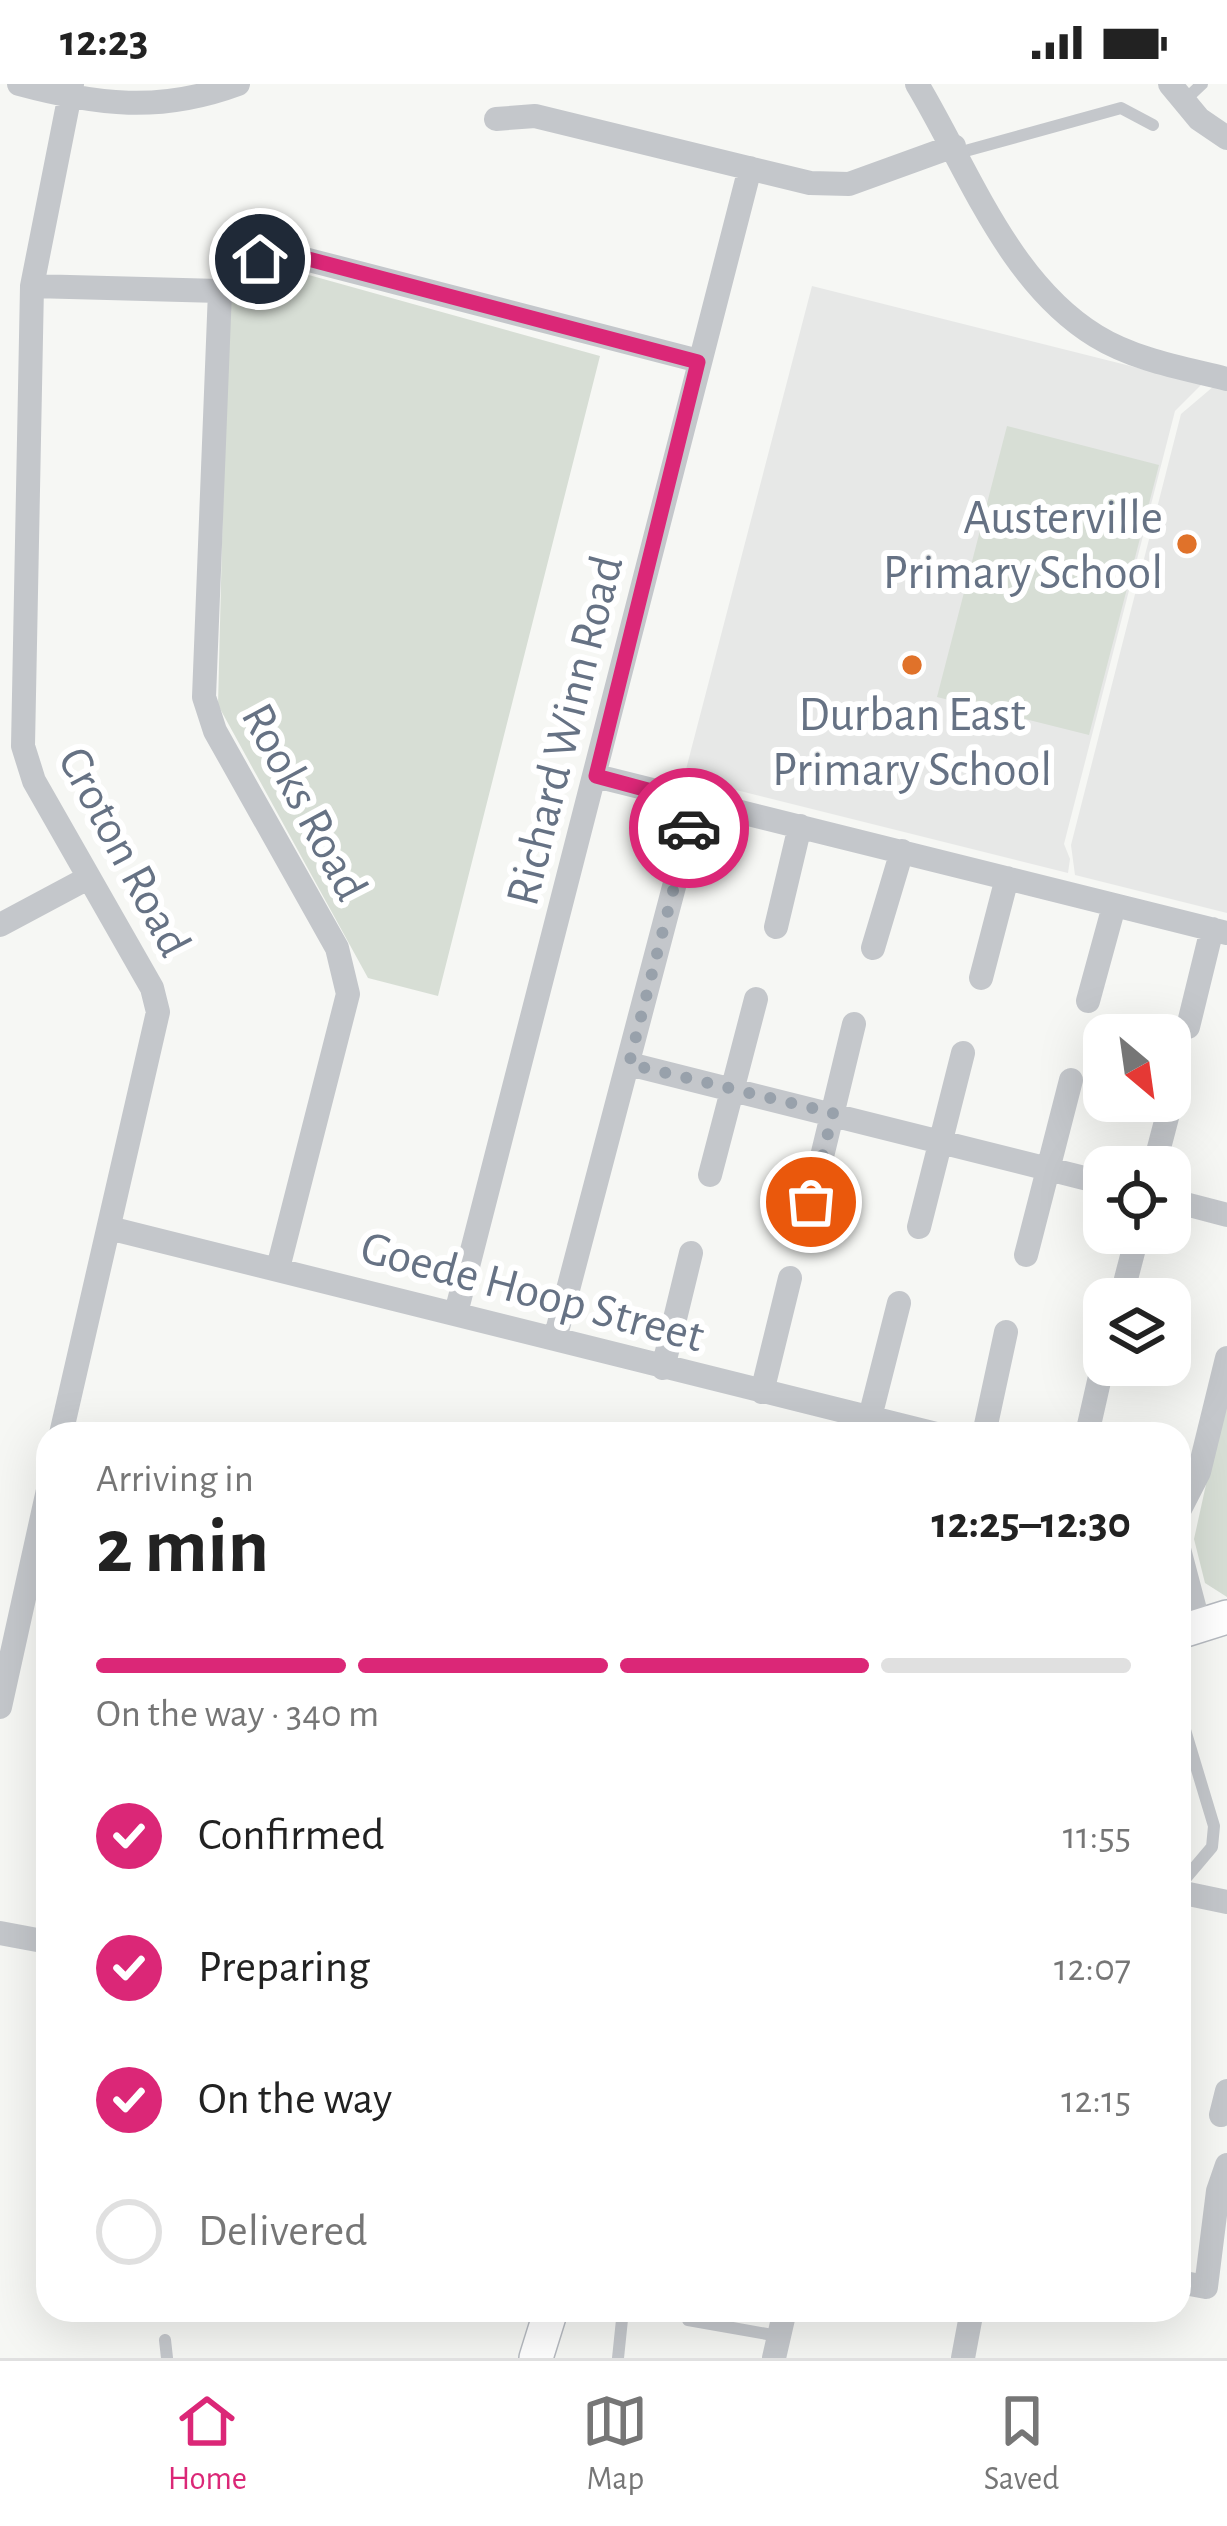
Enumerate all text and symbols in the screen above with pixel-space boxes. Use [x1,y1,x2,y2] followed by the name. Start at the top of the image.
[60,19,148,64] text: 12:23
[209,208,311,310] pin
[227,226,293,292] icon: home
[883,495,1163,598] place label: Austerville Primary School
[1174,531,1200,557] marker: Austerville Primary School
[499,551,633,910] street label: Richard Winn Road
[899,652,925,678] marker: Durban East Primary School
[772,692,1052,795] place label: Durban East Primary School
[232,696,375,909] street label: Rooks Road
[48,740,198,965] street label: Croton Road
[629,768,749,888] courier
[656,795,722,861] icon: car
[1083,1014,1191,1122] north arrow
[1083,1014,1191,1386] map controls
[1083,1146,1191,1254] button: locate
[760,1151,862,1253] pin
[778,1169,844,1235] icon: bag
[356,1224,709,1362] street label: Goede Hoop Street
[1083,1278,1191,1386] button: layers
[96,1460,254,1499] text: Arriving in
[931,1501,1131,1546] text: 12:25–12:30
[96,1509,269,1587] text: 2 min
[96,1695,379,1734] text: On the way · 340 m
[96,1803,162,1869] icon: check
[198,1813,384,1858] text: Confirmed
[1063,1817,1131,1856] text: 11:55
[96,1935,162,2001] icon: check
[198,1945,370,1990] text: Preparing
[1054,1949,1131,1988] text: 12:07
[96,2067,162,2133] icon: check
[198,2077,392,2122] text: On the way
[1061,2081,1131,2120] text: 12:15
[198,2209,367,2254] text: Delivered
[168,2388,247,2500] tab: Home
[582,2388,648,2500] tab: Map
[984,2388,1059,2500] tab: Saved

